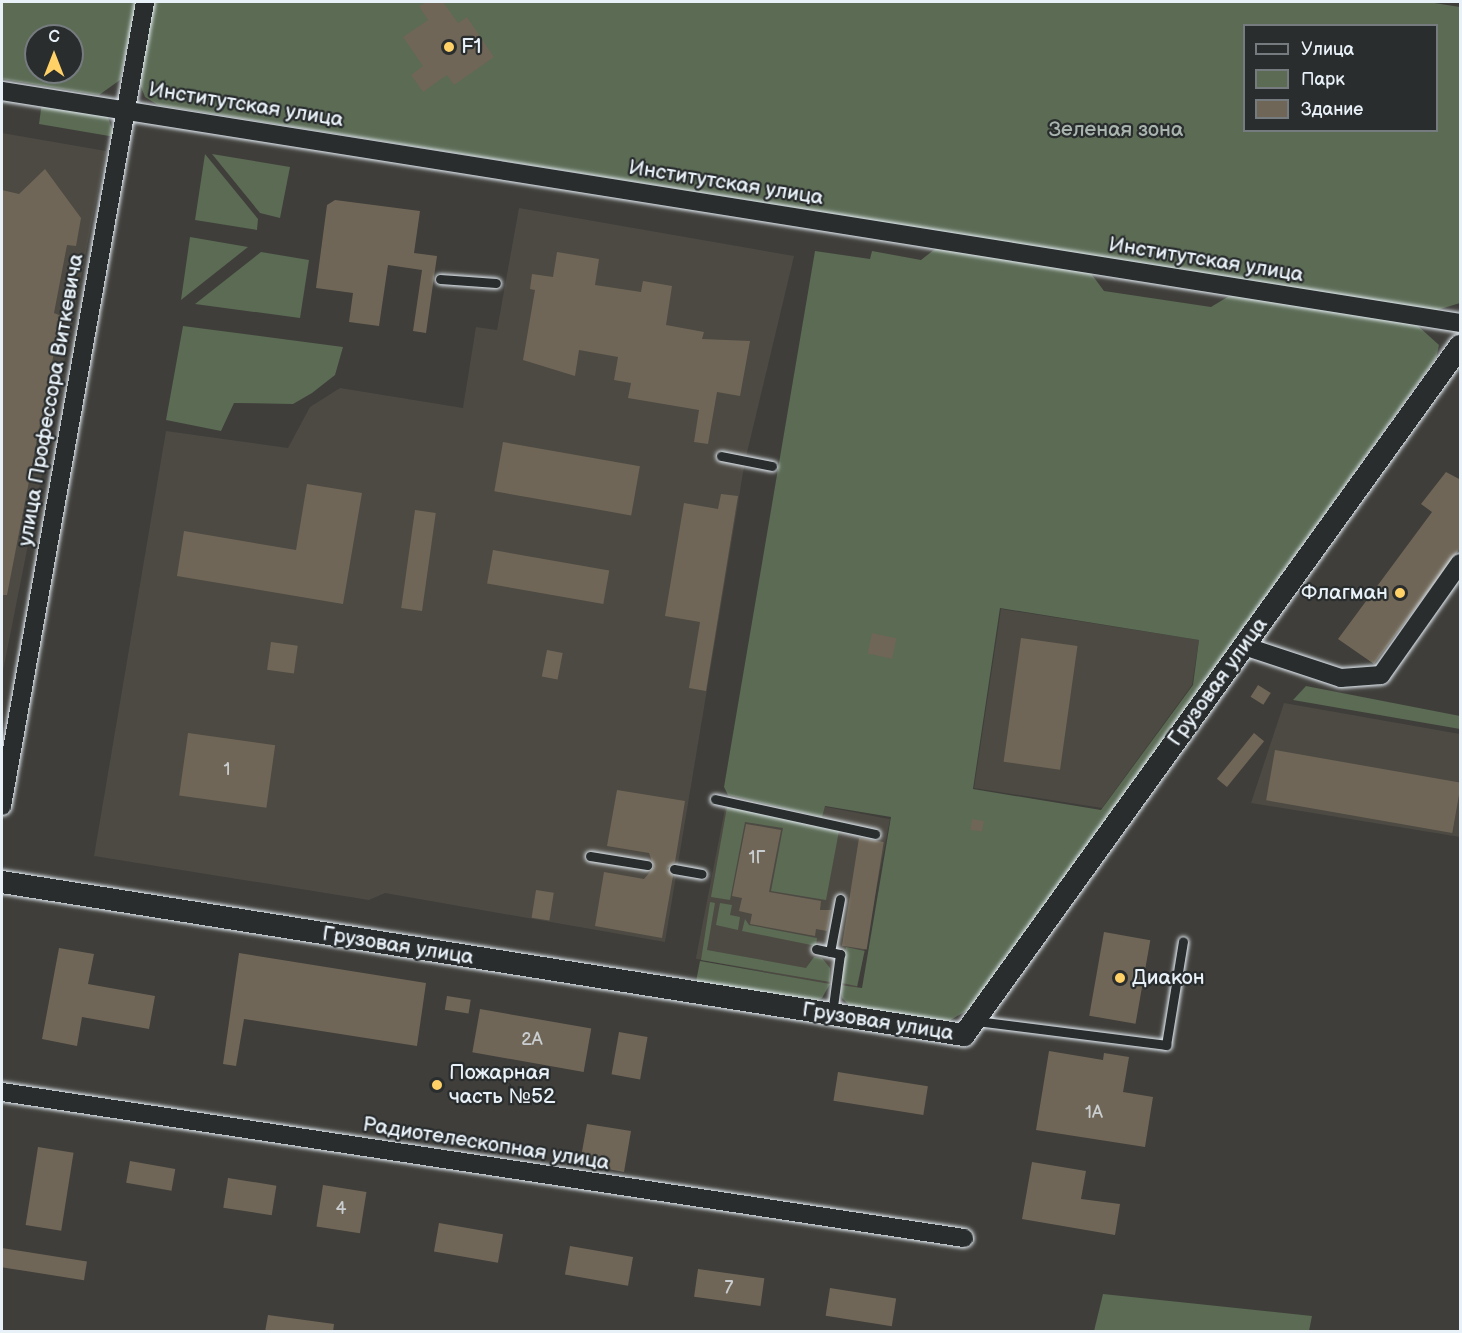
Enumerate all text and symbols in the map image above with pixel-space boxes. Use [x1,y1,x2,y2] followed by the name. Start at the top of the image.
[24,24,84,84] north arrow
[1243,24,1438,132] legend
[48,28,60,47] text: С
[461,34,482,60] place label: F1
[1301,39,1354,60] text: Улица
[442,40,456,54] marker: F1
[1301,69,1345,90] text: Парк
[147,77,345,133] street label: Институтская улица
[1301,99,1363,120] text: Здание
[1049,117,1183,143] park label: Зеленая зона
[627,155,825,211] street label: Институтская улица
[1107,232,1305,288] street label: Институтская улица
[13,252,89,548] street label: улица Профессора Виткевича
[1301,580,1388,606] place label: Флагман
[1393,586,1407,600] marker: Флагман
[1163,613,1273,751] street label: Грузовая улица
[224,759,230,781] house number: 1
[749,847,765,869] house number: 1Г
[320,922,476,970] street label: Грузовая улица
[1132,965,1205,991] place label: Диакон
[1113,971,1127,985] marker: Диакон
[800,998,956,1046] street label: Грузовая улица
[521,1029,543,1051] house number: 2А
[449,1060,555,1110] place label: Пожарная часть №52
[430,1078,444,1092] marker: Пожарная часть №52
[1085,1102,1103,1124] house number: 1А
[361,1112,611,1176] street label: Радиотелескопная улица
[336,1198,346,1220] house number: 4
[725,1277,733,1299] house number: 7

